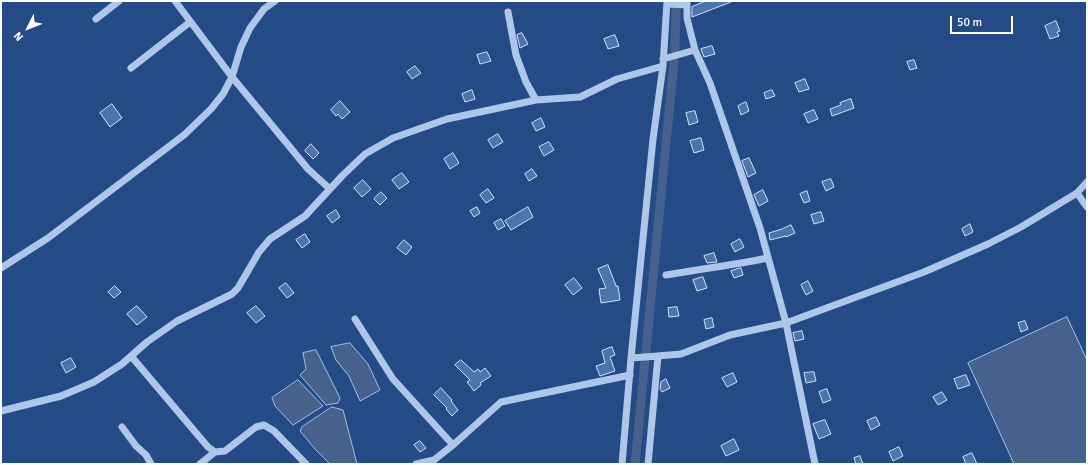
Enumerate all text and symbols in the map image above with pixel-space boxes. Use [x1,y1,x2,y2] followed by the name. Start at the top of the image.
[8,8,48,48] north arrow
[952,8,1015,34] scale bar
[957,15,982,30] text: 50 m
[11,29,26,44] text: N

